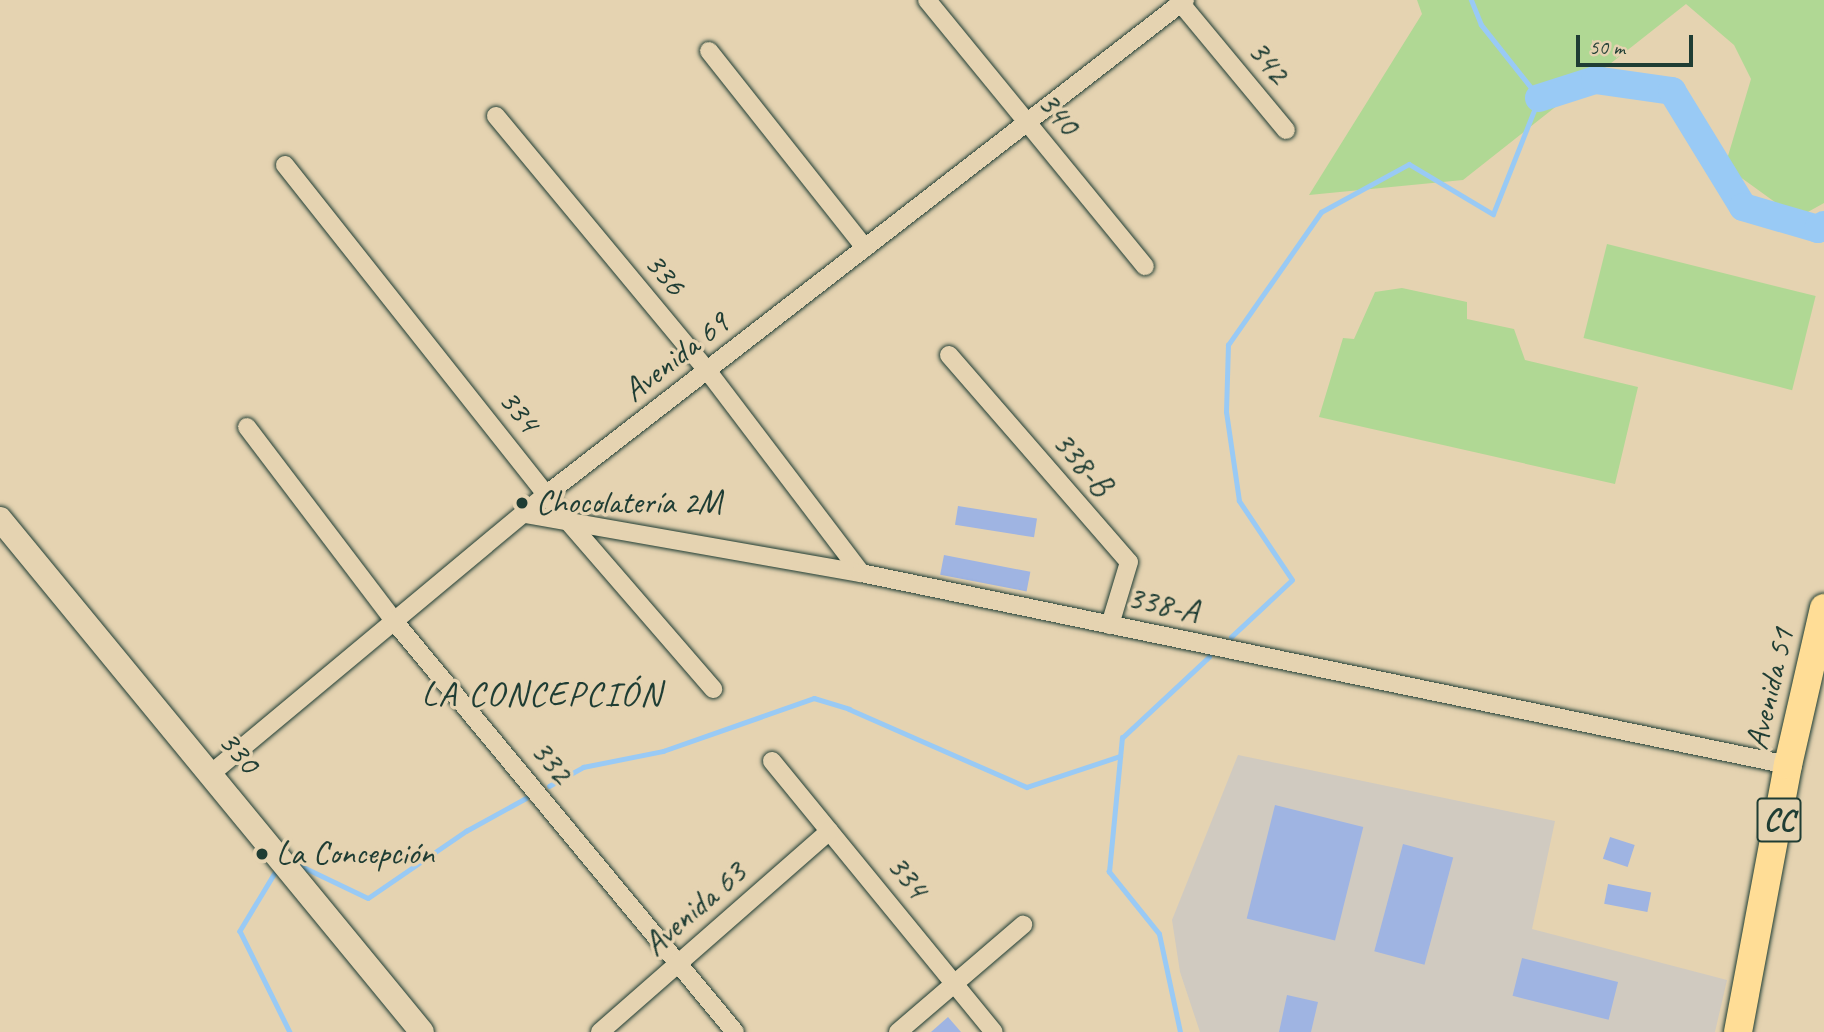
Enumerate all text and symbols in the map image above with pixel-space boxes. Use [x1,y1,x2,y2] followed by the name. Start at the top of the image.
[1579,21,1696,65] scale bar
[1239,32,1297,92] street label: 342
[1589,34,1625,60] text: 50 m
[1029,84,1087,144] street label: 340
[636,244,694,304] street label: 336
[615,303,737,411] street label: Avenida 69
[490,381,548,441] street label: 334
[1043,424,1121,504] street label: 338-B
[536,483,722,523] place label: Chocolatería 2M
[514,495,530,511] marker: Chocolatería 2M
[1124,578,1202,632] street label: 338-A
[1737,624,1803,754] street label: Avenida 51
[423,673,661,715] district label: LA CONCEPCIÓN
[210,722,268,782] street label: 330
[522,732,580,792] street label: 332
[1756,792,1802,848] road number: CC
[276,834,434,874] place label: La Concepción
[254,846,270,862] marker: La Concepción
[878,847,936,907] street label: 334
[635,854,755,964] street label: Avenida 63

